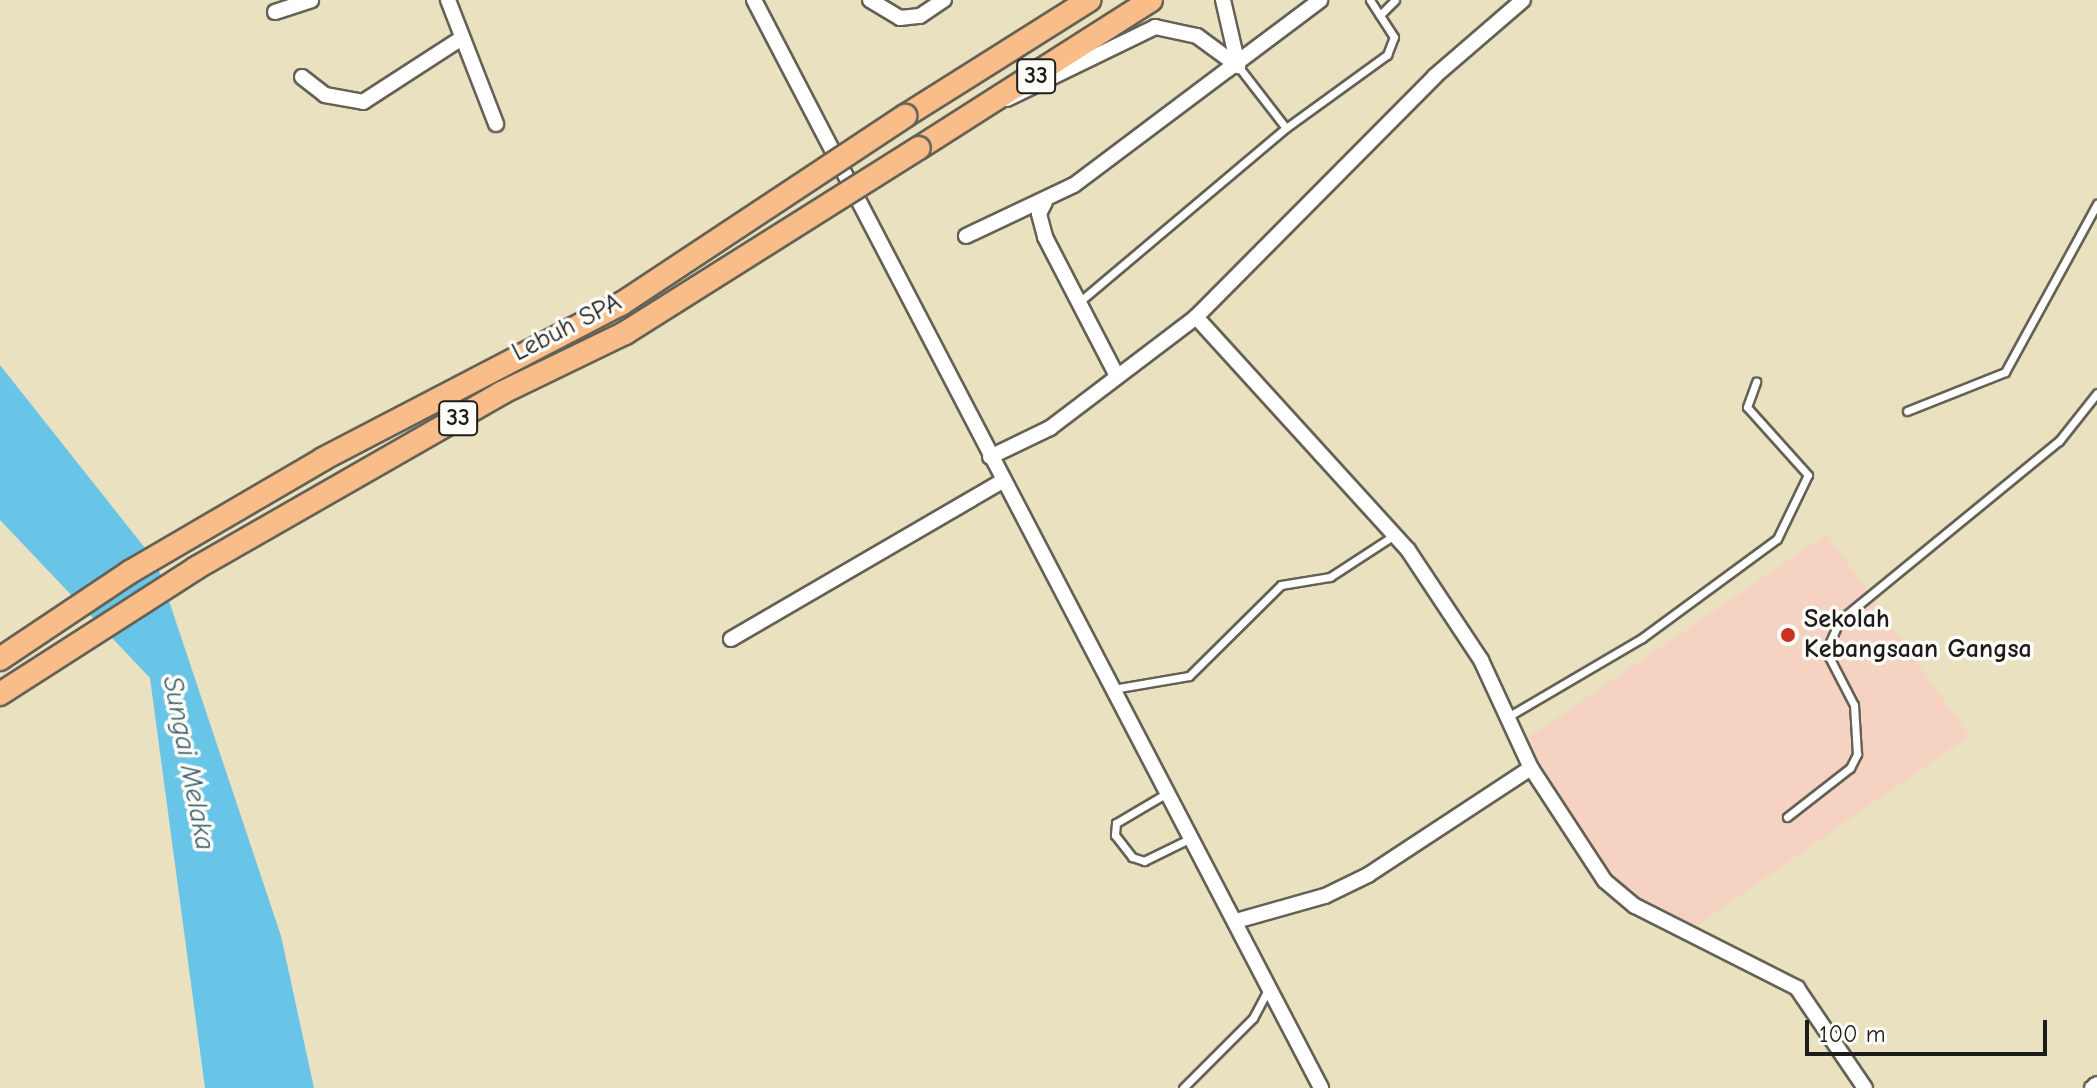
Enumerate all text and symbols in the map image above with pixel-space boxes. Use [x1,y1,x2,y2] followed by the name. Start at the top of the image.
[1016,56,1056,96] road number: 33
[507,287,627,369] street label: Lebuh SPA
[438,398,478,438] road number: 33
[1804,604,2032,666] place label: Sekolah Kebangsaan Gangsa
[1779,626,1797,644] marker: Sekolah Kebangsaan Gangsa
[156,673,222,853] water label: Sungai Melaka
[1809,1004,2051,1054] scale bar
[1819,1020,1886,1048] text: 100 m

